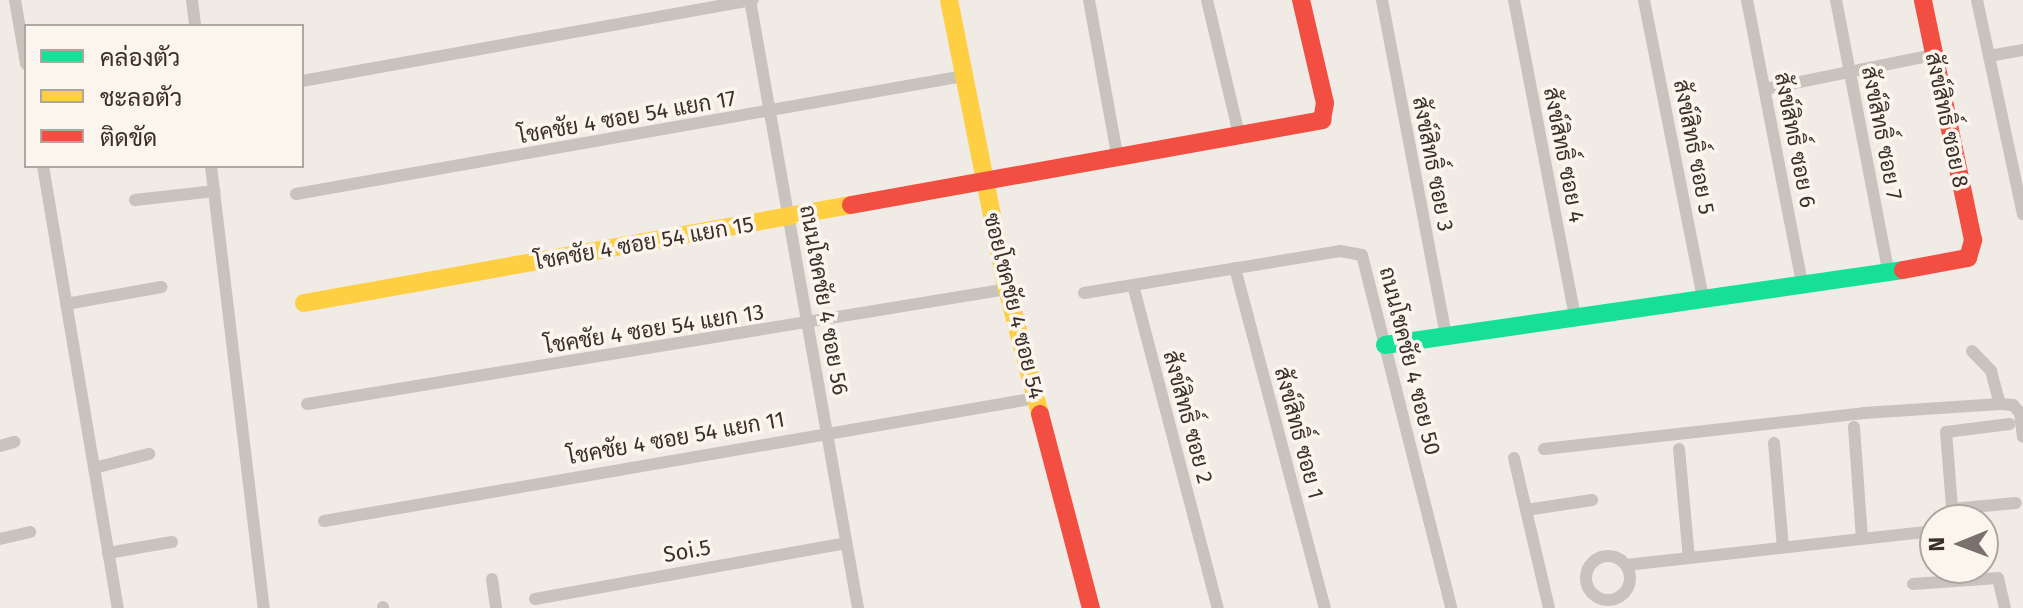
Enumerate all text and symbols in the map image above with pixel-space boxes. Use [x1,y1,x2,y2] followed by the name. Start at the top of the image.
[24,24,304,168] legend
[100,44,180,72] text: คล่องตัว
[1920,50,1974,190] street label: สังข์สิทธิ์ ซอย 8
[1856,64,1908,202] street label: สังข์สิทธิ์ ซอย 7
[1769,70,1821,210] street label: สังข์สิทธิ์ ซอย 6
[1668,77,1720,217] street label: สังข์สิทธิ์ ซอย 5
[100,84,182,112] text: ชะลอตัว
[516,85,738,149] street label: โชคชัย 4 ซอย 54 แยก 17
[1538,85,1590,225] street label: สังข์สิทธิ์ ซอย 4
[1407,94,1459,234] street label: สังข์สิทธิ์ ซอย 3
[100,124,157,152] text: ติดขัด
[794,203,854,397] street label: ถนนโชคชัย 4 ซอย 56
[978,210,1050,402] street label: ซอยโชคชัย 4 ซอย 54
[532,211,756,275] street label: โชคชัย 4 ซอย 54 แยก 15
[1374,264,1446,458] street label: ถนนโชคชัย 4 ซอย 50
[542,299,766,359] street label: โชคชัย 4 ซอย 54 แยก 13
[1158,348,1218,486] street label: สังข์สิทธิ์ ซอย 2
[1269,364,1329,502] street label: สังข์สิทธิ์ ซอย 1
[565,406,787,470] street label: โชคชัย 4 ซอย 54 แยก 11
[1919,504,1999,584] north arrow
[661,534,713,568] street label: Soi.5
[1923,537,1950,552] text: N

